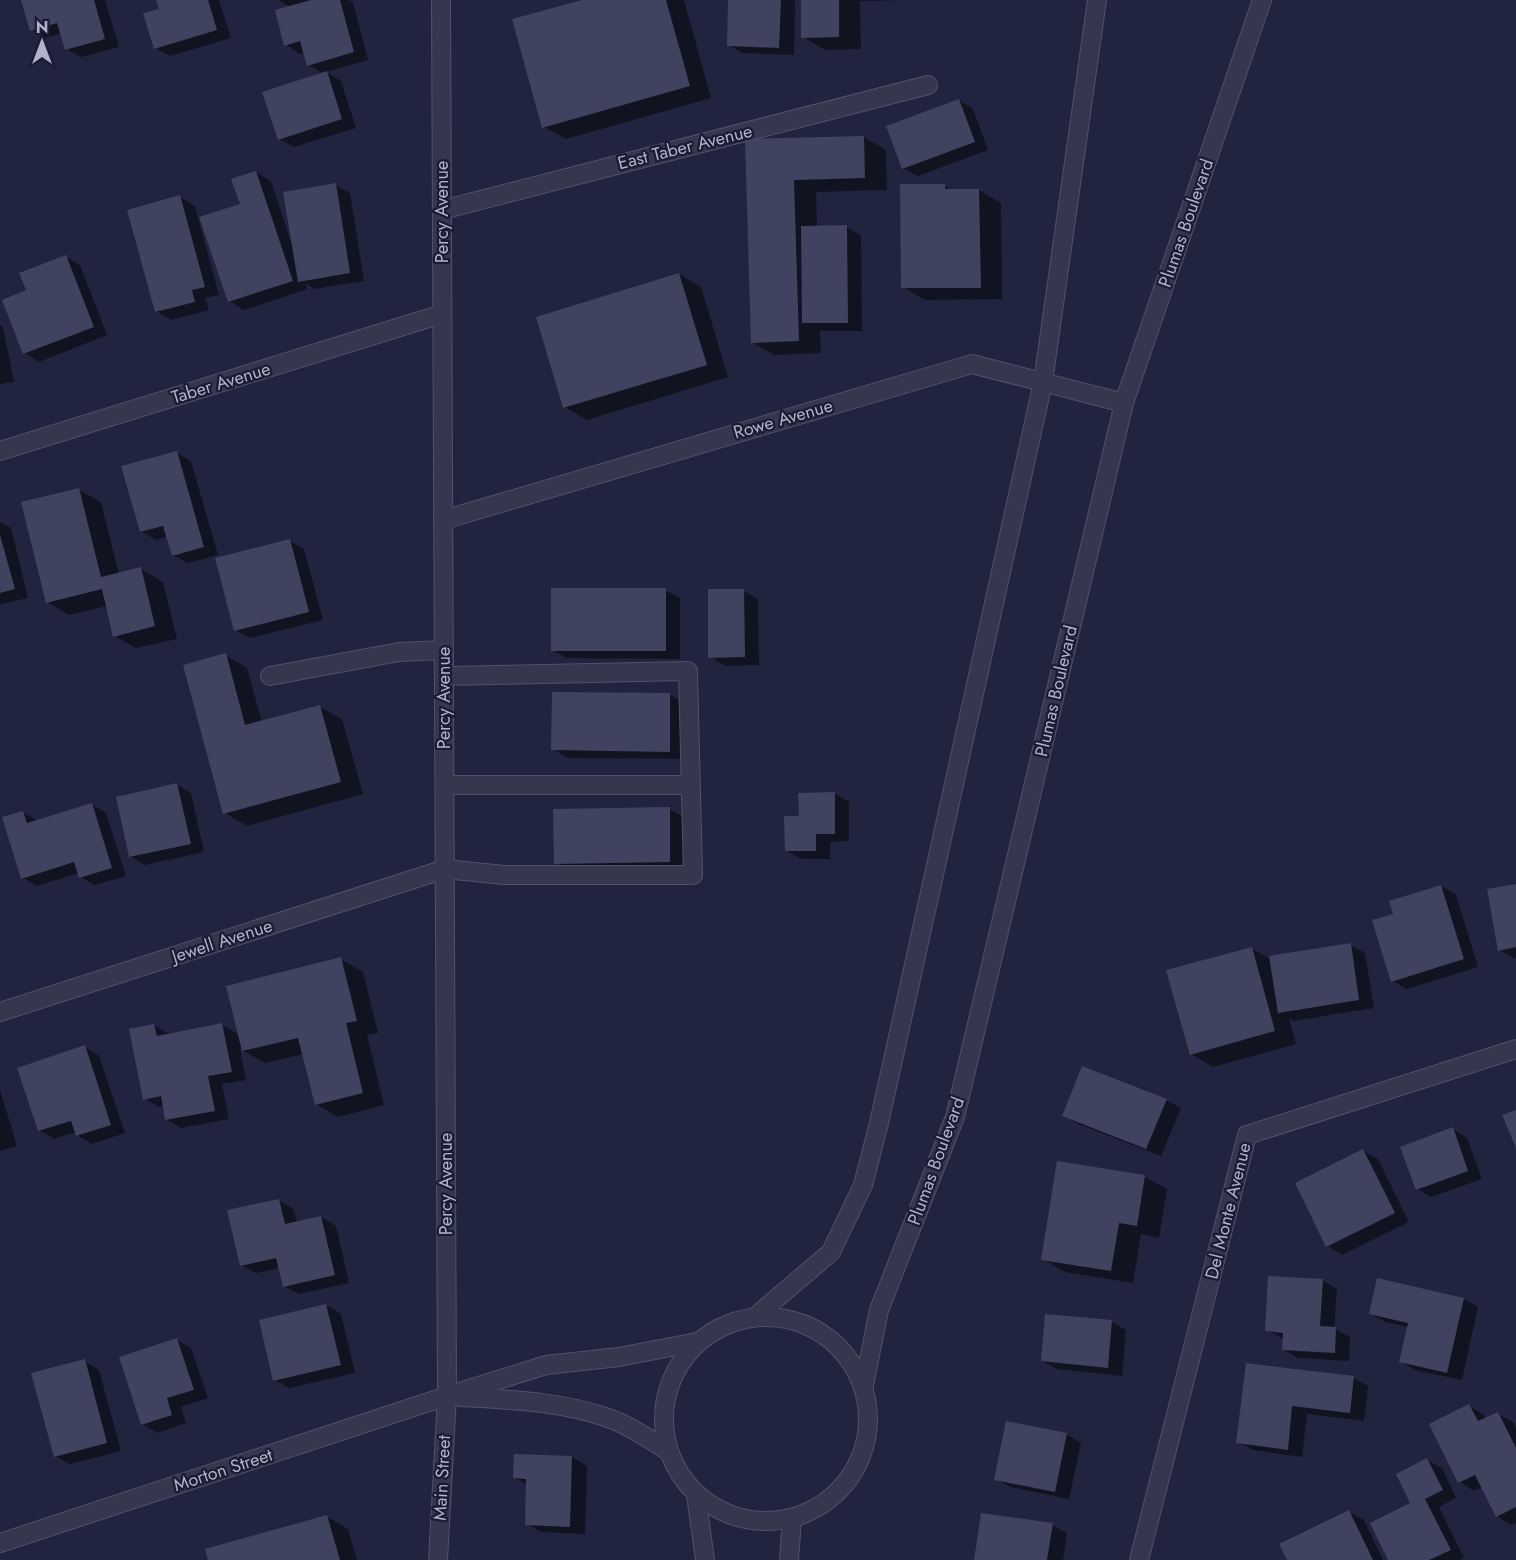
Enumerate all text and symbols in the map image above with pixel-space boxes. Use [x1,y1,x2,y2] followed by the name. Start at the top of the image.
[12,12,72,72] north arrow
[36,16,48,39] text: N
[615,118,755,176] street label: East Taber Avenue
[1152,155,1220,291] street label: Plumas Boulevard
[429,161,455,263] street label: Percy Avenue
[168,356,274,410] street label: Taber Avenue
[730,392,836,446] street label: Rowe Avenue
[1028,623,1084,759] street label: Plumas Boulevard
[431,647,457,749] street label: Percy Avenue
[166,913,276,970] street label: Jewell Avenue
[901,1093,971,1229] street label: Plumas Boulevard
[433,1133,459,1235] street label: Percy Avenue
[1198,1140,1258,1282] street label: Del Monte Avenue
[427,1434,457,1521] street label: Main Street
[170,1442,276,1498] street label: Morton Street

